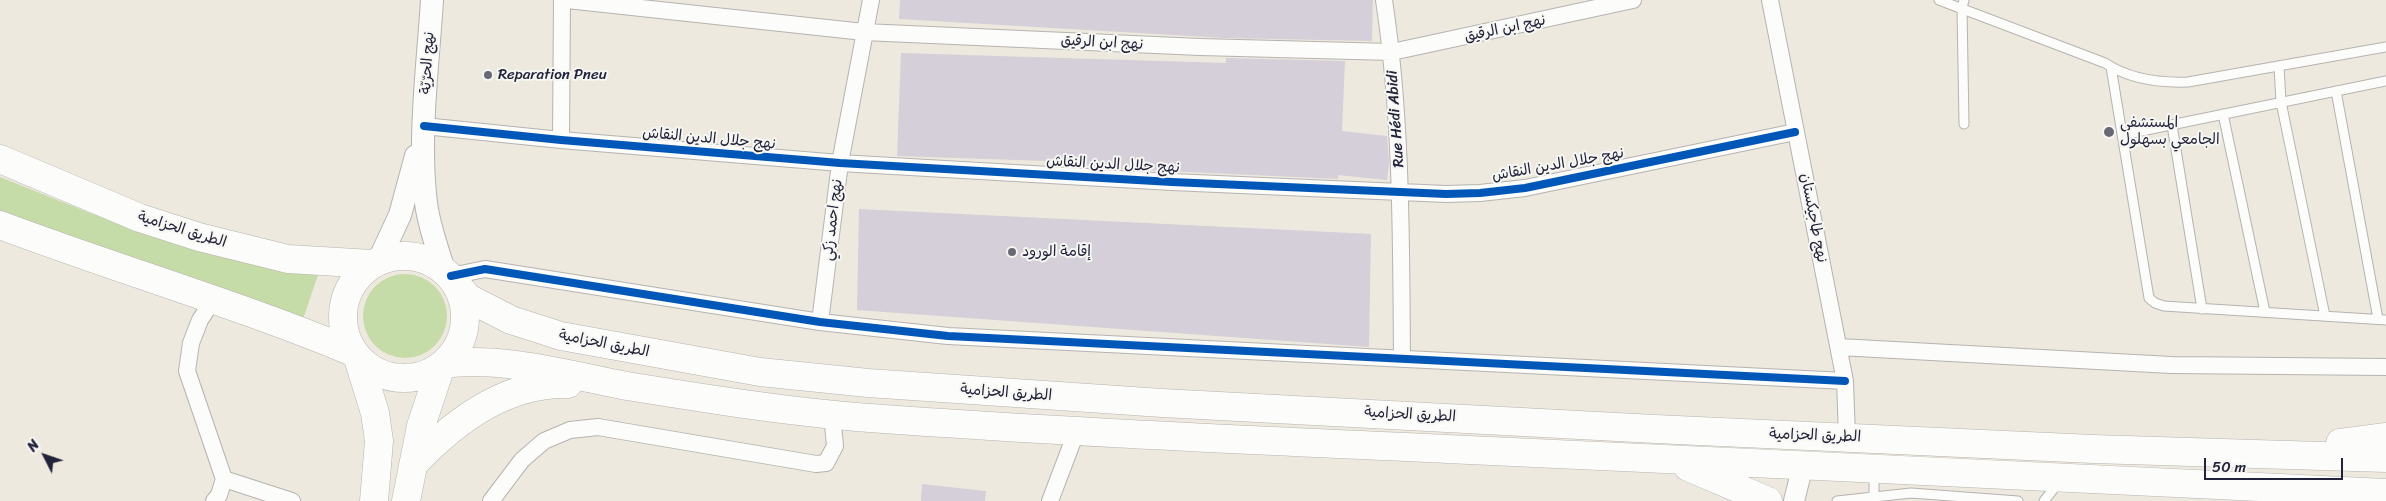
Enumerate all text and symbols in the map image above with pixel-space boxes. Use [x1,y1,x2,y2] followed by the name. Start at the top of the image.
[1463,12,1547,46] street label: نهج ابن الرقيق
[417,31,439,95] street label: نهج الحرّيّة
[1060,32,1144,54] street label: نهج ابن الرقيق
[498,66,607,84] place label: Reparation Pneu
[482,69,494,81] marker: Reparation Pneu
[1384,70,1408,168] street label: Rue Hédi Abidi
[2120,114,2220,149] place label: المستشفى الجامعي بسهلول
[642,124,776,154] street label: نهج جلال الدين النقاش
[2102,125,2116,139] marker: المستشفى الجامعي بسهلول
[1491,145,1625,185] street label: نهج جلال الدين النقاش
[1046,153,1180,177] street label: نهج جلال الدين النقاش
[1796,172,1830,264] street label: نهج طاجيكستان
[819,178,847,262] street label: نهج احمد زكي
[135,208,229,252] street label: الطريق الحزامية
[1022,243,1091,261] place label: إقامة الورود
[1006,246,1018,258] marker: إقامة الورود
[557,326,651,362] street label: الطريق الحزامية
[960,381,1052,405] street label: الطريق الحزامية
[1364,404,1456,426] street label: الطريق الحزامية
[1769,425,1861,447] street label: الطريق الحزامية
[20,431,70,481] north arrow
[21,434,46,458] text: N
[2206,448,2345,480] scale bar
[2212,454,2246,480] text: 50 m

